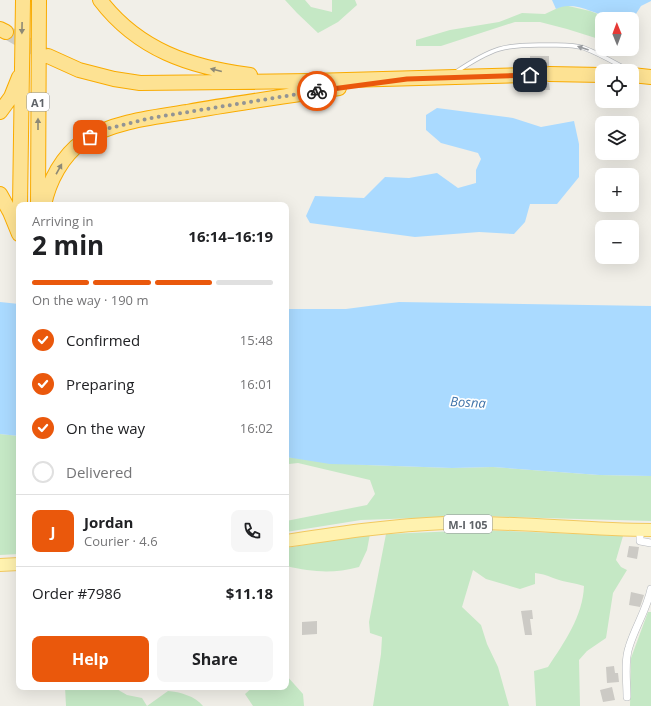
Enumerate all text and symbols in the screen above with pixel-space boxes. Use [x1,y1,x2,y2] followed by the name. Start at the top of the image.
[595,12,639,56] north arrow
[595,12,639,264] map controls
[19,22,25,35] one-way arrow
[576,45,588,51] one-way arrow
[513,58,547,92] pin
[519,64,541,86] icon: home
[595,64,639,108] button: locate
[210,66,222,72] one-way arrow
[297,71,337,111] courier
[306,80,328,102] icon: bike
[27,93,49,111] road number: A1
[595,116,639,160] button: layers
[35,117,41,130] one-way arrow
[73,120,107,154] pin
[79,126,101,148] icon: bag
[55,163,62,175] one-way arrow
[595,168,639,212] button: +
[32,212,94,230] text: Arriving in
[595,220,639,264] button: −
[188,226,273,246] text: 16:14–16:19
[32,227,104,263] text: 2 min
[32,291,148,309] text: On the way · 190 m
[32,329,54,351] icon: check
[66,330,140,350] text: Confirmed
[240,331,273,349] text: 15:48
[32,373,54,395] icon: check
[66,374,134,394] text: Preparing
[240,375,273,393] text: 16:01
[450,392,487,412] water label: Bosna
[32,417,54,439] icon: check
[66,418,145,438] text: On the way
[240,419,273,437] text: 16:02
[66,462,133,482] text: Delivered
[231,510,273,552] button: phone
[84,512,133,532] text: Jordan
[444,515,492,533] road number: M-I 105
[51,521,55,541] text: J
[84,532,158,550] text: Courier · 4.6
[32,583,121,603] text: Order #7986
[226,583,273,603] text: $11.18
[32,636,149,682] button: Help
[157,636,273,682] button: Share

